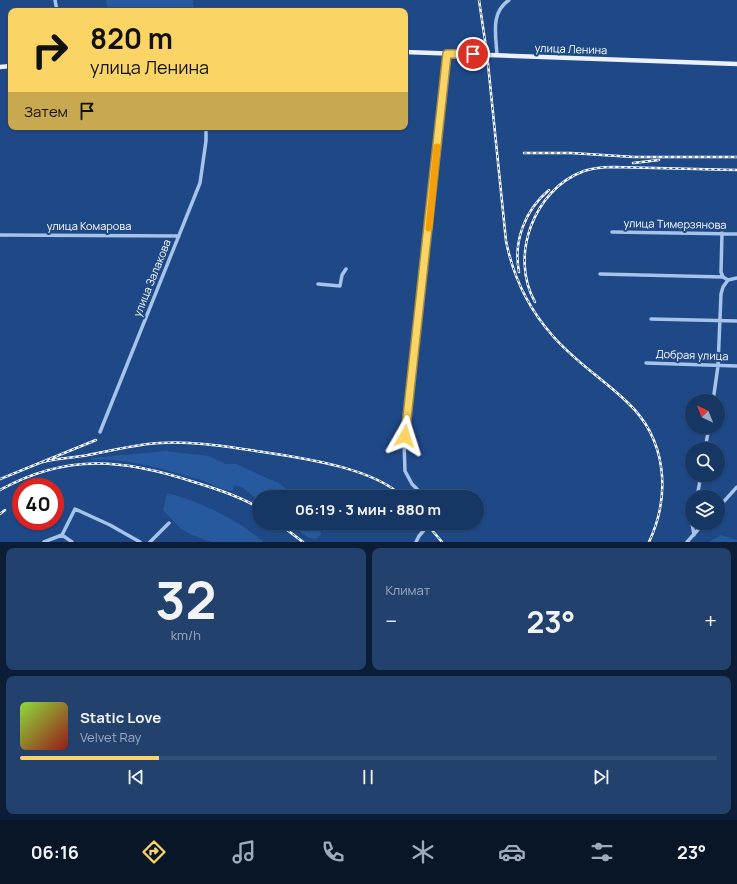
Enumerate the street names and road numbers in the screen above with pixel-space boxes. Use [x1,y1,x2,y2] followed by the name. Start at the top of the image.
[534,40,608,57] street label: улица Ленина
[623,215,727,232] street label: улица Тимерзянова
[47,218,131,233] street label: улица Комарова
[129,237,174,319] street label: улица Залакова
[655,346,729,363] street label: Добрая улица

